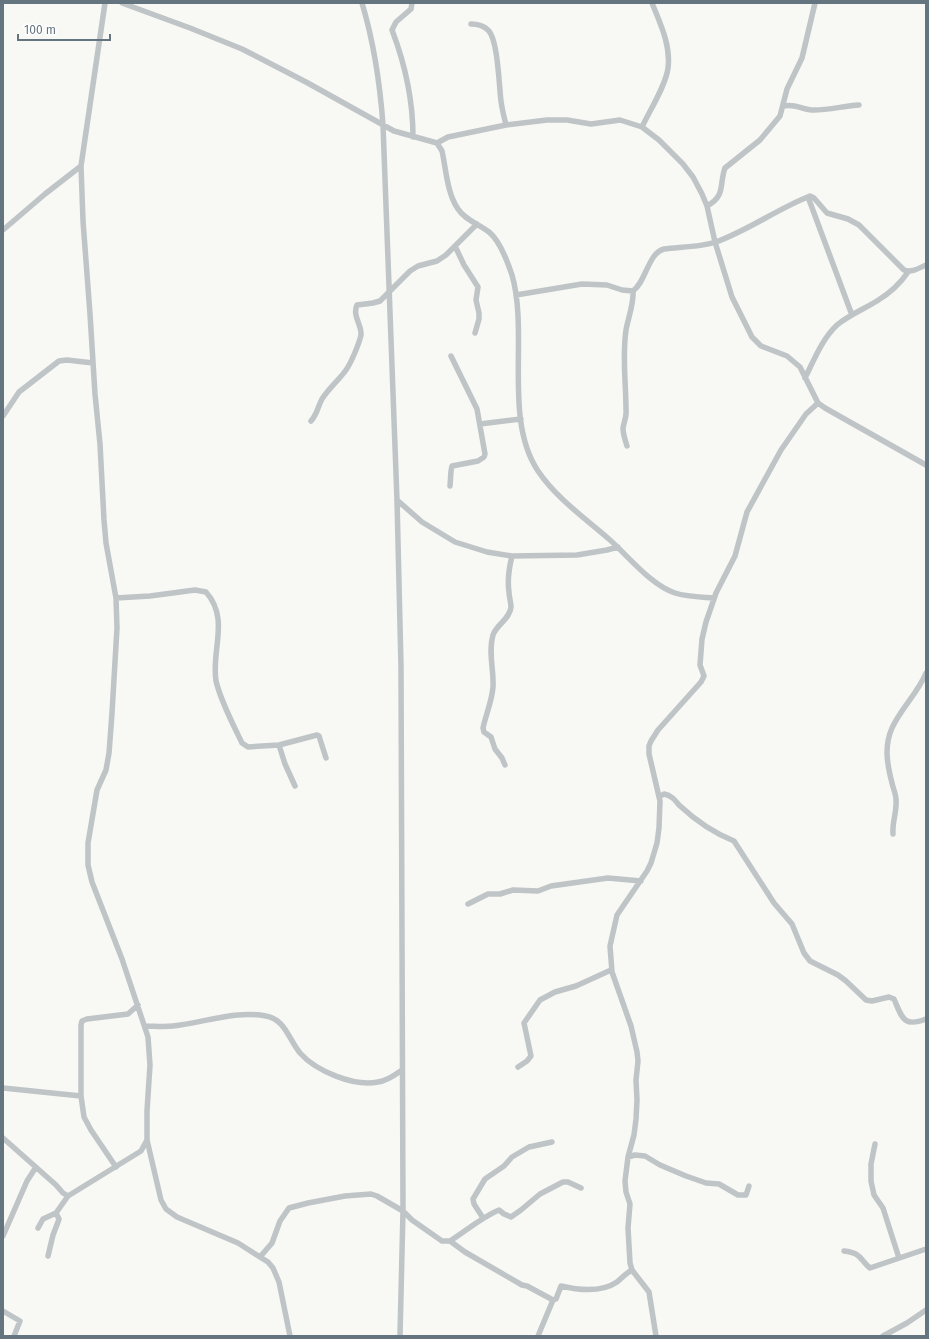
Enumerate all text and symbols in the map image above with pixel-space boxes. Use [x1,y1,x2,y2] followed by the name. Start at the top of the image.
[18,16,110,42] scale bar
[24,23,56,37] text: 100 m

